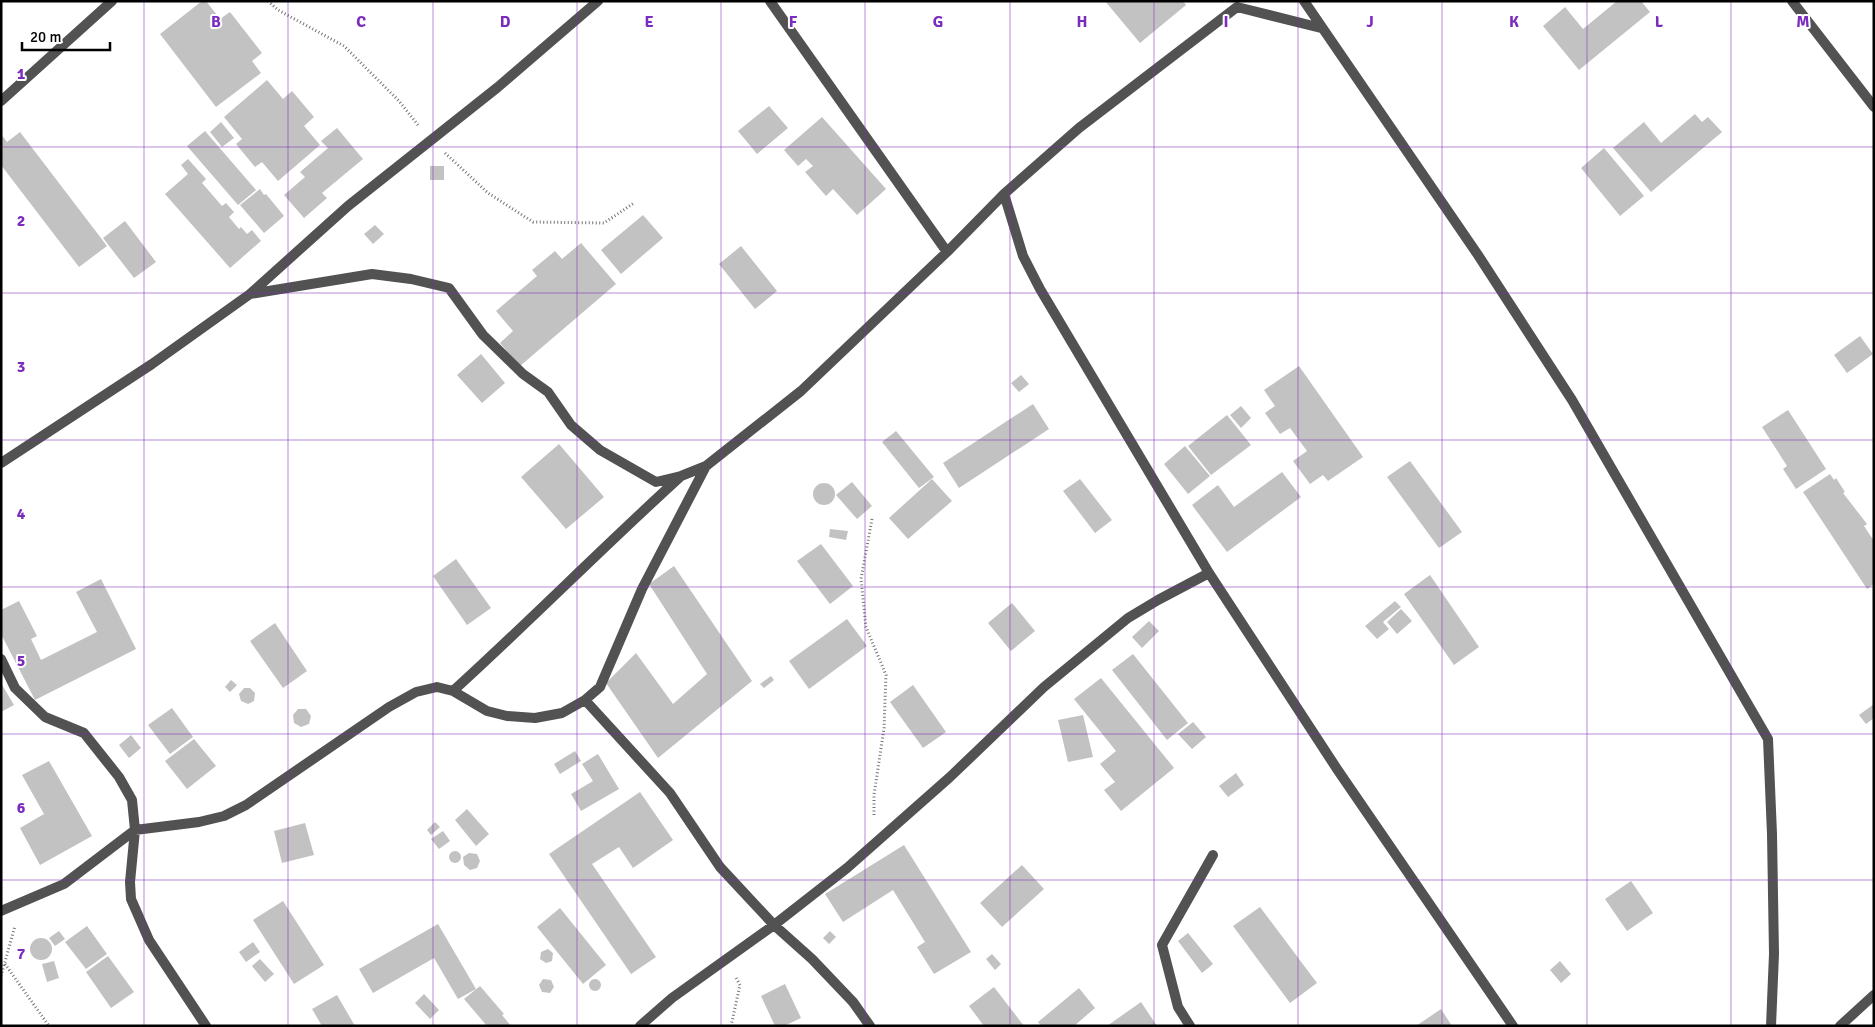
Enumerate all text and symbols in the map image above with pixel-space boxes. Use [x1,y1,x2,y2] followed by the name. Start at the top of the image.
[211,12,221,32] text: B
[356,12,366,32] text: C
[500,12,511,32] text: D
[644,12,654,32] text: E
[789,12,798,32] text: F
[933,12,943,32] text: G
[1077,12,1087,32] text: H
[1223,12,1229,32] text: I
[1366,12,1374,32] text: J
[1509,12,1519,32] text: K
[1655,12,1664,32] text: L
[1796,12,1810,32] text: M
[22,20,110,52] scale bar
[30,28,61,46] text: 20 m
[17,64,26,84] text: 1
[17,211,25,231] text: 2
[17,357,25,377] text: 3
[17,504,26,524] text: 4
[17,651,25,671] text: 5
[17,798,26,818] text: 6
[17,944,26,964] text: 7

